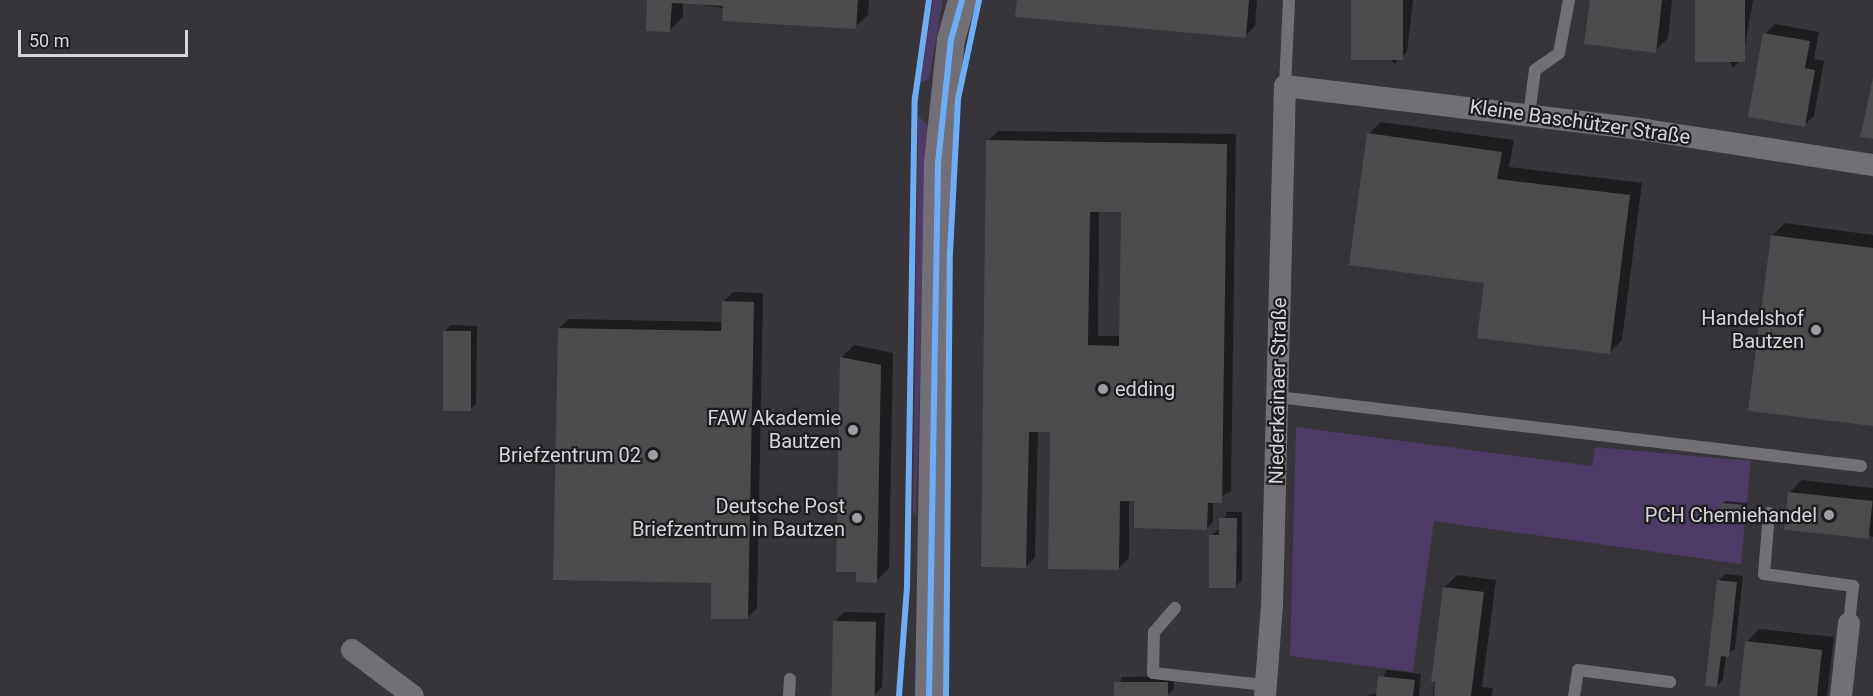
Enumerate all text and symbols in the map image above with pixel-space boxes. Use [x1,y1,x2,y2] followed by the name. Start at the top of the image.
[21,18,190,56] scale bar
[29,30,69,51] text: 50 m
[1468,95,1692,149] street label: Kleine Baschützer Straße
[1264,297,1292,485] street label: Niederkainaer Straße
[1701,306,1804,353] place label: Handelshof Bautzen
[1809,323,1823,337] marker: Handelshof Bautzen
[1115,377,1175,401] place label: edding
[1096,382,1110,396] marker: edding
[708,406,841,453] place label: FAW Akademie Bautzen
[846,423,860,437] marker: FAW Akademie Bautzen
[499,443,641,467] place label: Briefzentrum 02
[646,448,660,462] marker: Briefzentrum 02
[632,494,845,541] place label: Deutsche Post Briefzentrum in Bautzen
[1645,503,1817,527] place label: PCH Chemiehandel
[1822,508,1836,522] marker: PCH Chemiehandel
[850,511,864,525] marker: Deutsche Post Briefzentrum in Bautzen

